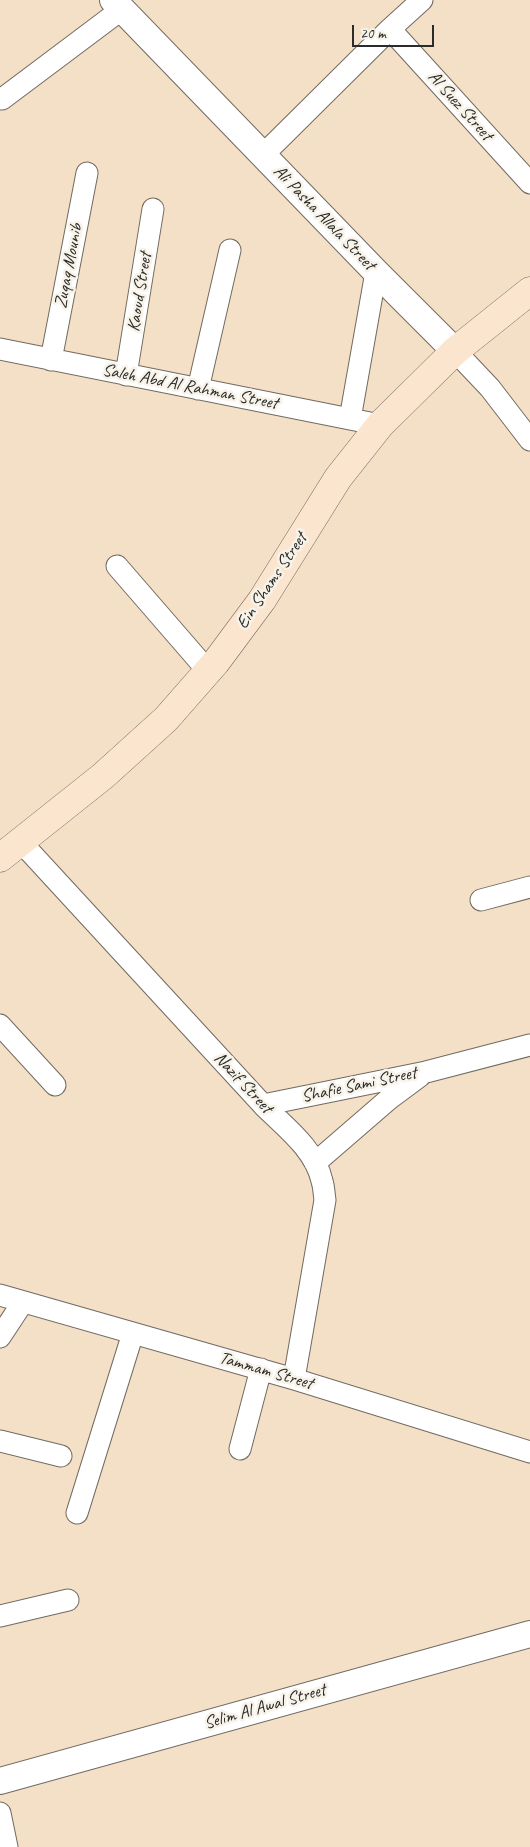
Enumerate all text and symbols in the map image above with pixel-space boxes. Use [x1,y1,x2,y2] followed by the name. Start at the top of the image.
[355,15,438,47] scale bar
[360,24,386,43] text: 20 m
[423,67,497,145] street label: Al Suez Street
[268,161,380,275] street label: Ali Pasha Allala Street
[50,222,88,310] street label: Zuqaq Mounib
[123,251,157,333] street label: Kaoud Street
[100,359,280,415] street label: Saleh Abd Al Rahman Street
[232,529,312,633] street label: Ein Shams Street
[209,1048,277,1118] street label: Nazif Street
[299,1062,419,1108] street label: Shafie Sami Street
[217,1347,315,1395] street label: Tammam Street
[202,1679,328,1735] street label: Selim Al Awal Street

